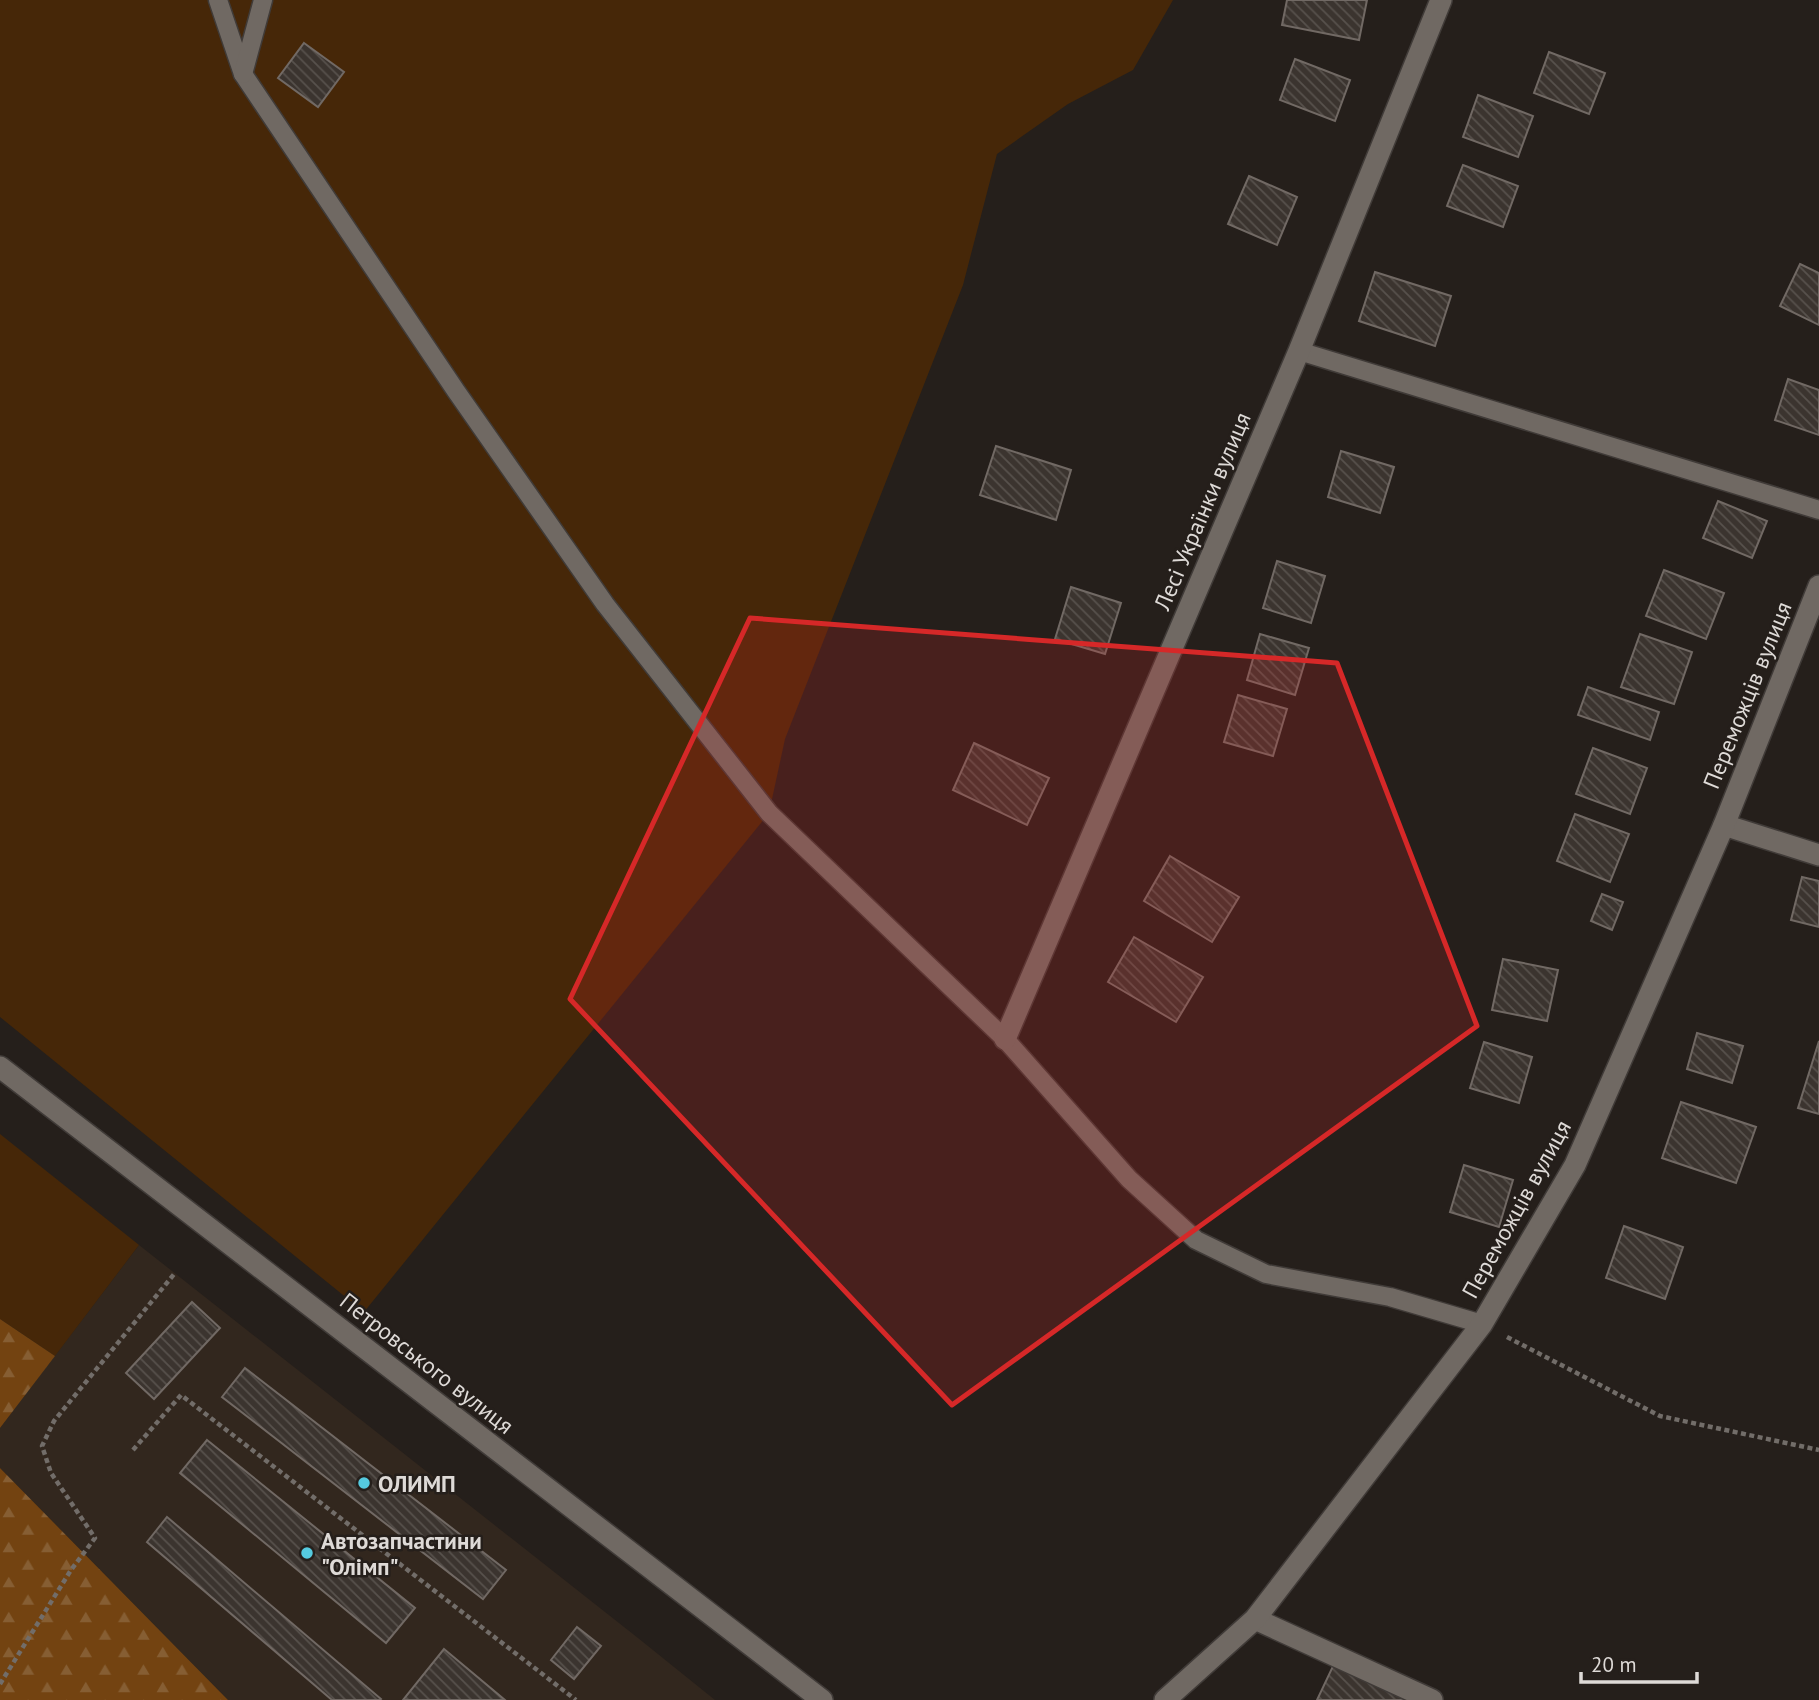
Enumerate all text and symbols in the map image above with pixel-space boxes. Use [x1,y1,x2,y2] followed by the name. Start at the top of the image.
[1147,408,1257,615] street label: Лесі Українки вулиця
[1696,597,1798,793] street label: Переможців вулиця
[1455,1115,1577,1303] street label: Переможців вулиця
[334,1286,520,1440] street label: Петровського вулиця
[378,1469,456,1498] place label: ОЛИМП
[356,1475,372,1491] marker: ОЛИМП
[321,1526,482,1581] place label: Автозапчастини "Олімп"
[299,1545,315,1561] marker: Автозапчастини "Олімп"
[1581,1640,1696,1684] scale bar
[1591,1651,1637,1678] text: 20 m

